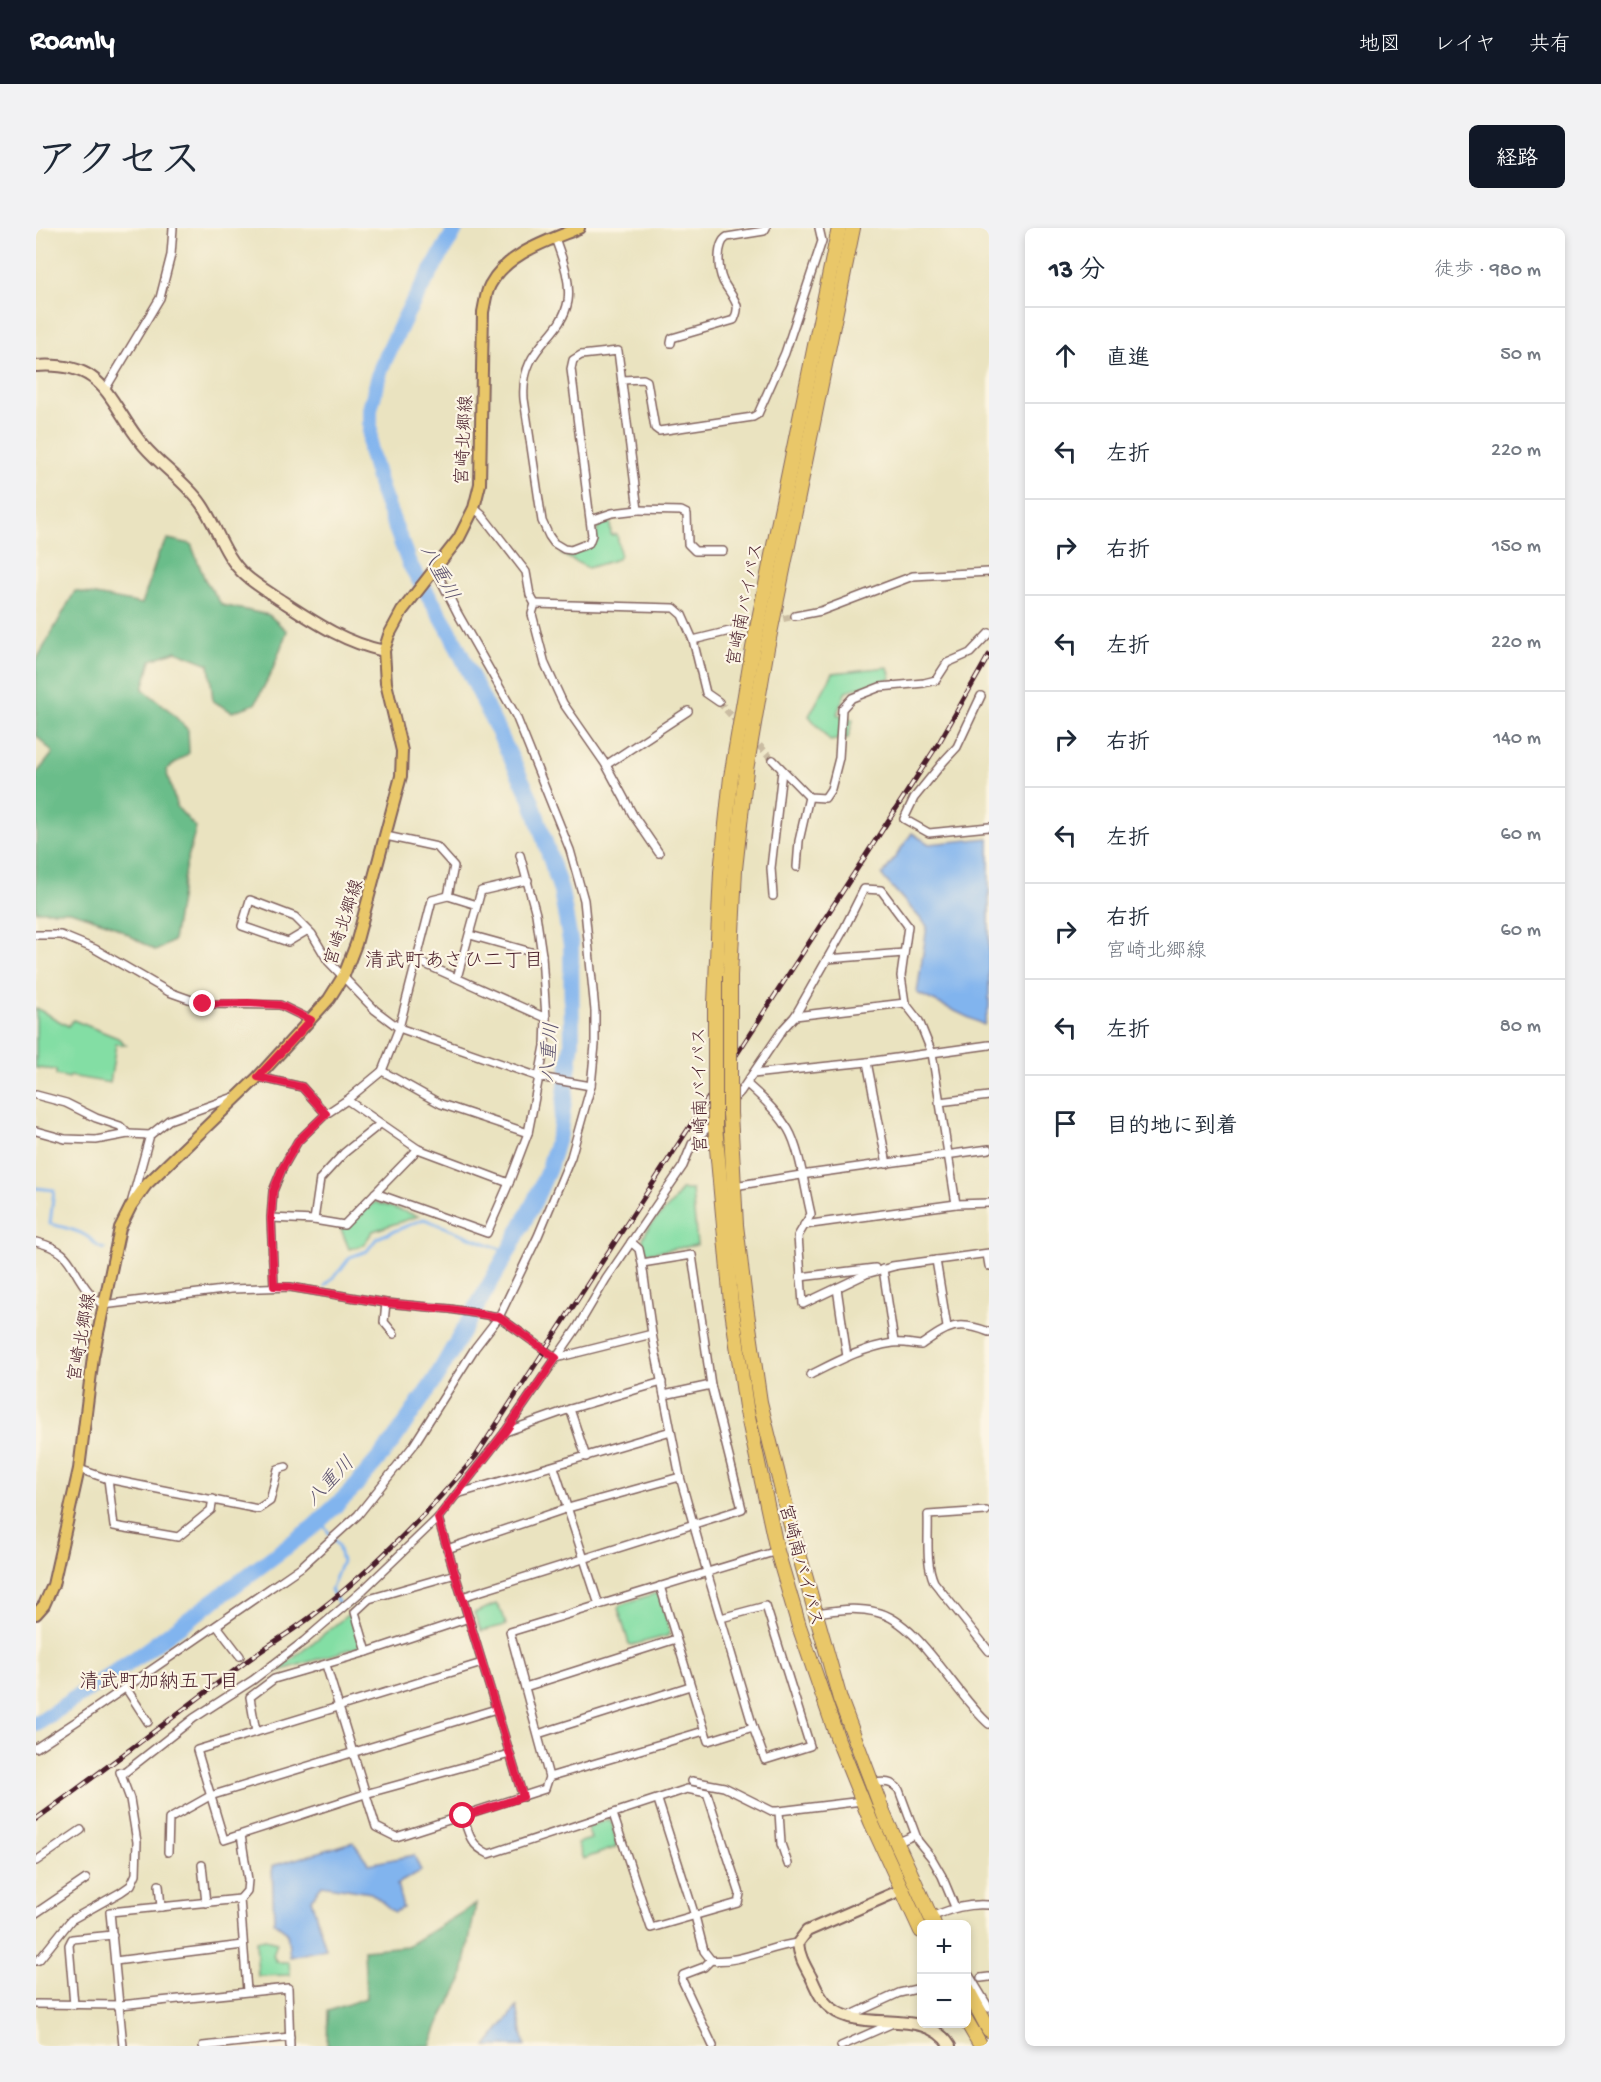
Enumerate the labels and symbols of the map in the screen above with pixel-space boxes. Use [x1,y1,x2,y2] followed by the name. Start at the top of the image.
[452,395,478,486] street label: 宮崎北郷線
[414,541,463,606] water label: 八重川
[723,541,769,668] street label: 宮崎南バイパス
[321,876,369,969] street label: 宮崎北郷線
[365,949,543,974] district label: 清武町あさひ二丁目
[189,990,215,1016] route end
[536,1021,566,1083] water label: 八重川
[689,1027,713,1153] street label: 宮崎南バイパス
[64,1291,102,1384] street label: 宮崎北郷線
[302,1452,361,1512] water label: 八重川
[773,1502,827,1629] street label: 宮崎南バイパス
[79,1670,239,1695] district label: 清武町加納五丁目
[449,1802,475,1828] route start

